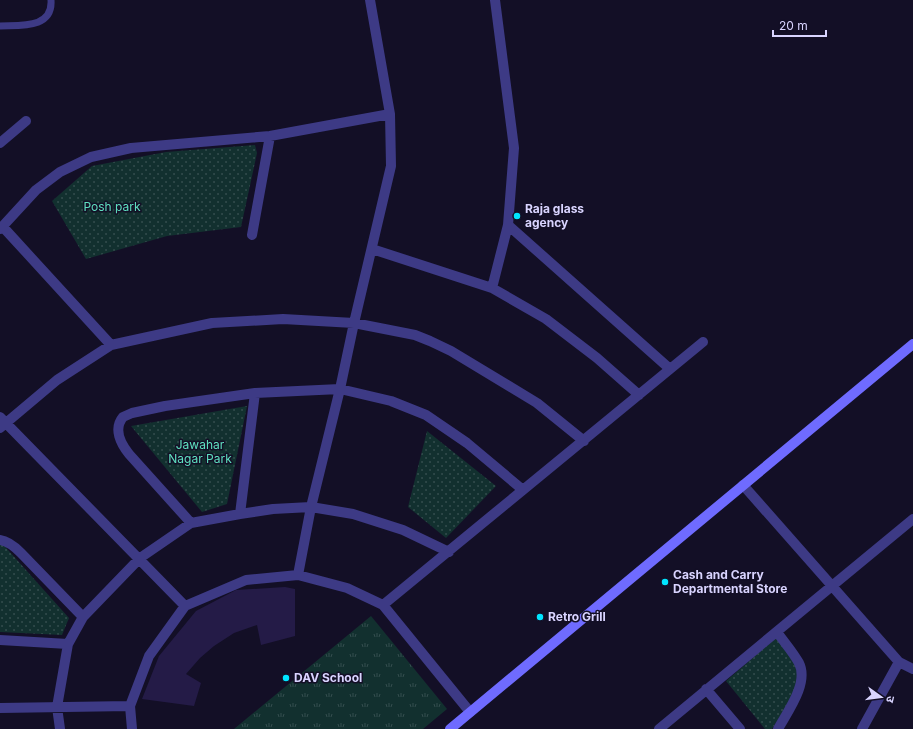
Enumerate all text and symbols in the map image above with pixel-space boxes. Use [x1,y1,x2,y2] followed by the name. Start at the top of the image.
[773,12,826,38] scale bar
[779,18,808,33] text: 20 m
[83,199,141,214] park label: Posh park
[525,201,584,230] place label: Raja glass agency
[512,211,522,221] marker: Raja glass agency
[168,437,232,466] park label: Jawahar Nagar Park
[673,567,787,596] place label: Cash and Carry Departmental Store
[660,577,670,587] marker: Cash and Carry Departmental Store
[548,609,606,624] place label: Retro Grill
[535,612,545,622] marker: Retro Grill
[294,670,362,685] place label: DAV School
[281,673,291,683] marker: DAV School
[861,677,901,717] north arrow
[883,695,898,705] text: उ

